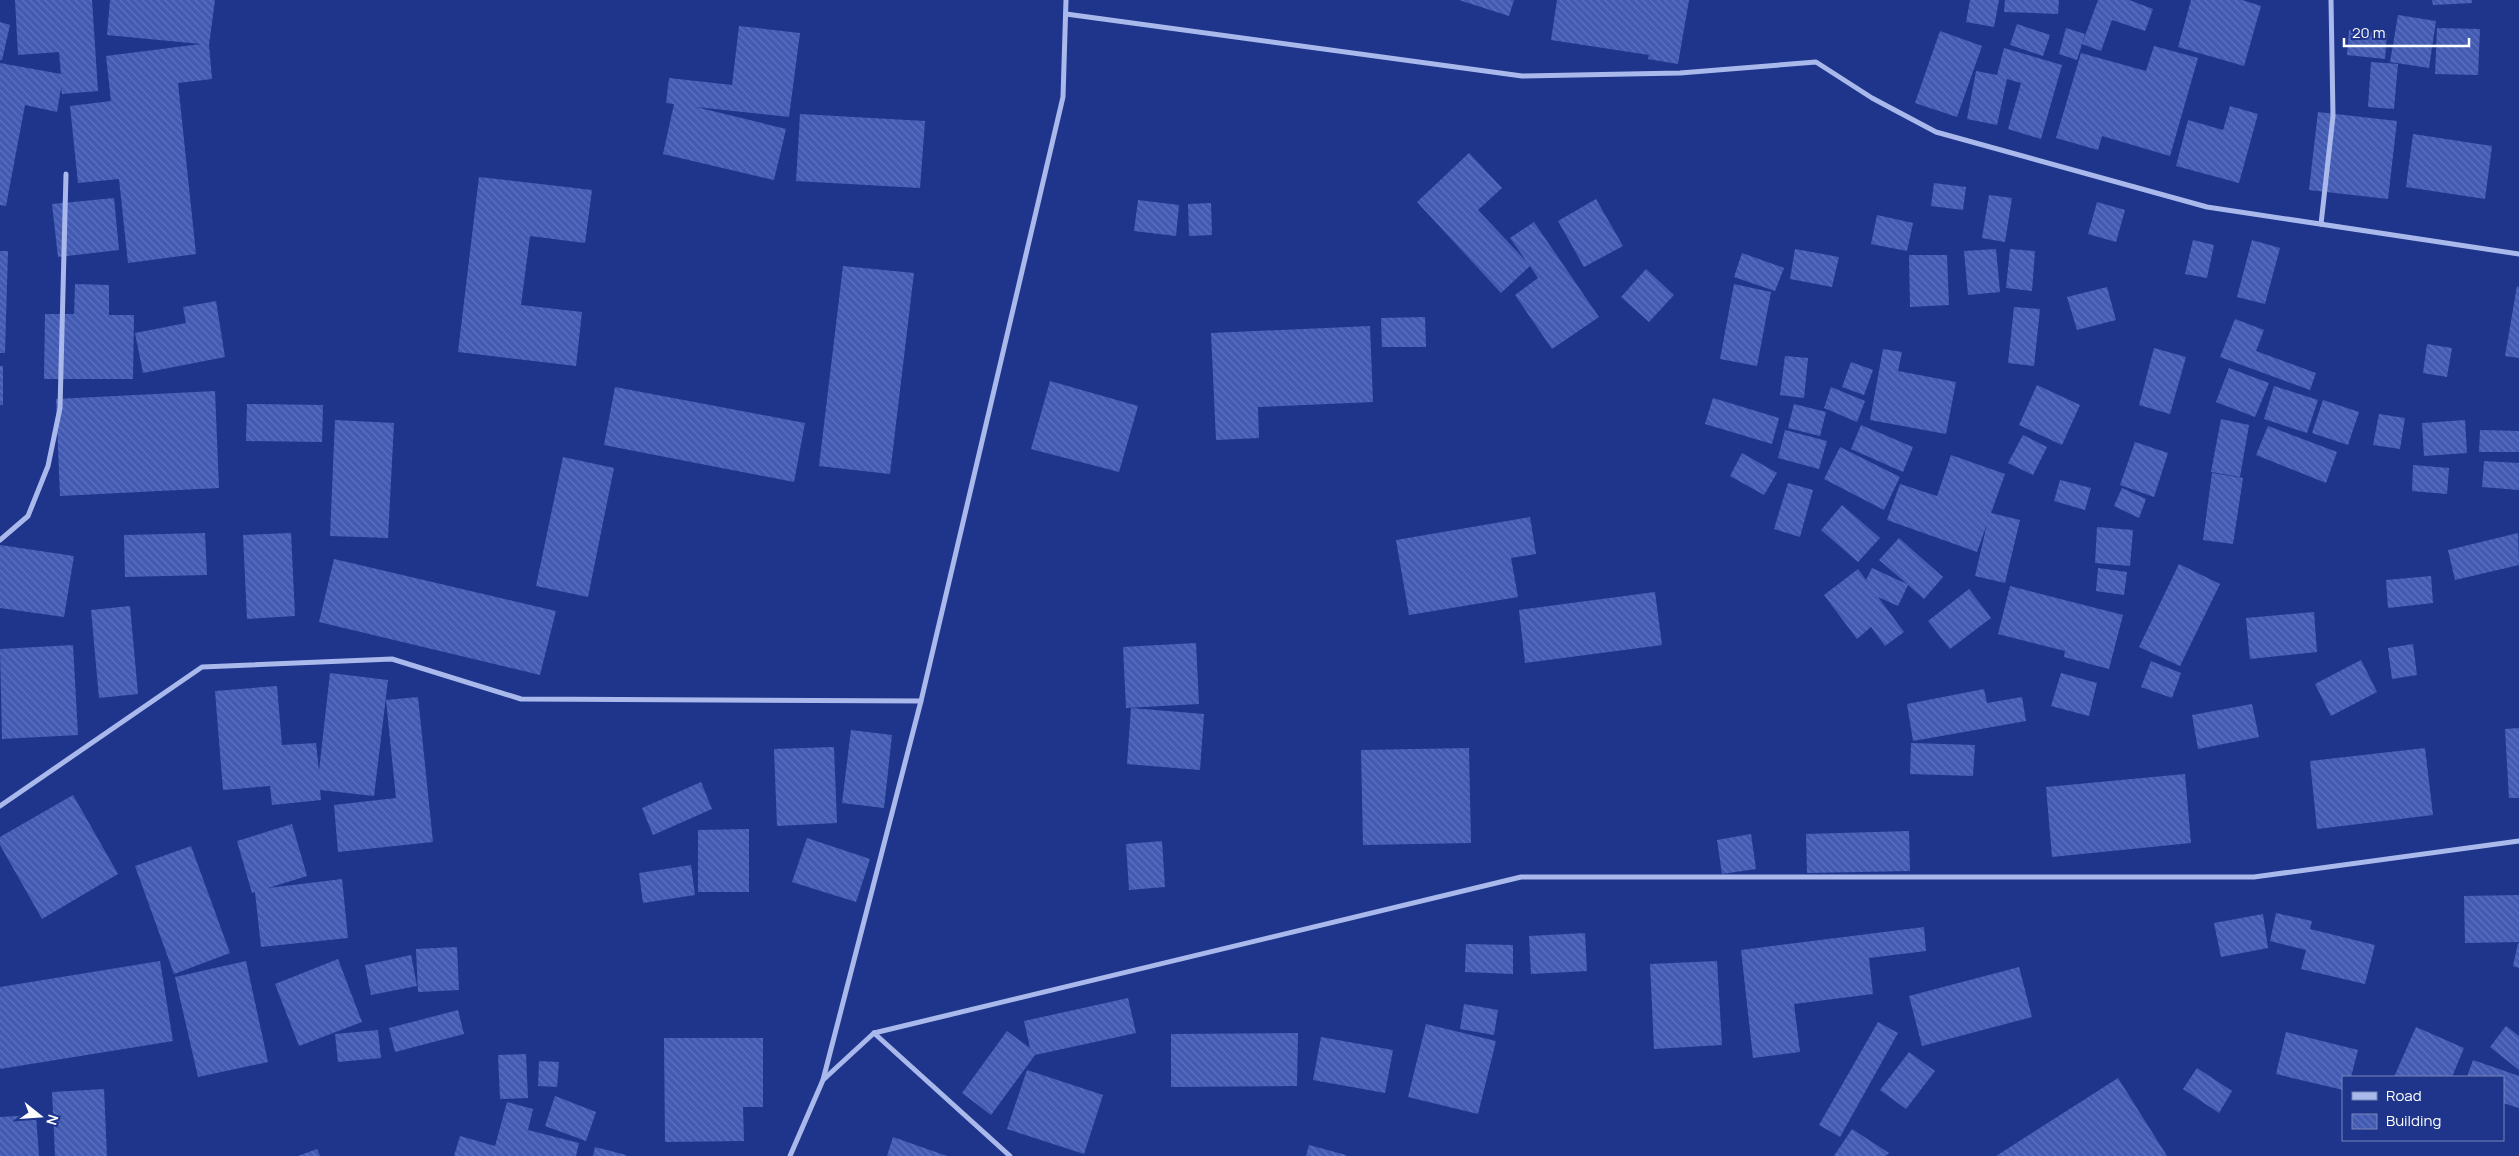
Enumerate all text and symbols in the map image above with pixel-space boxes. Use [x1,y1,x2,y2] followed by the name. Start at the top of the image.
[2344,15,2469,47] scale bar
[2352,22,2385,43] text: 20 m
[2342,1076,2504,1141] legend
[2386,1085,2422,1106] text: Road
[15,1091,65,1141] north arrow
[2386,1110,2441,1131] text: Building
[42,1112,63,1128] text: N

